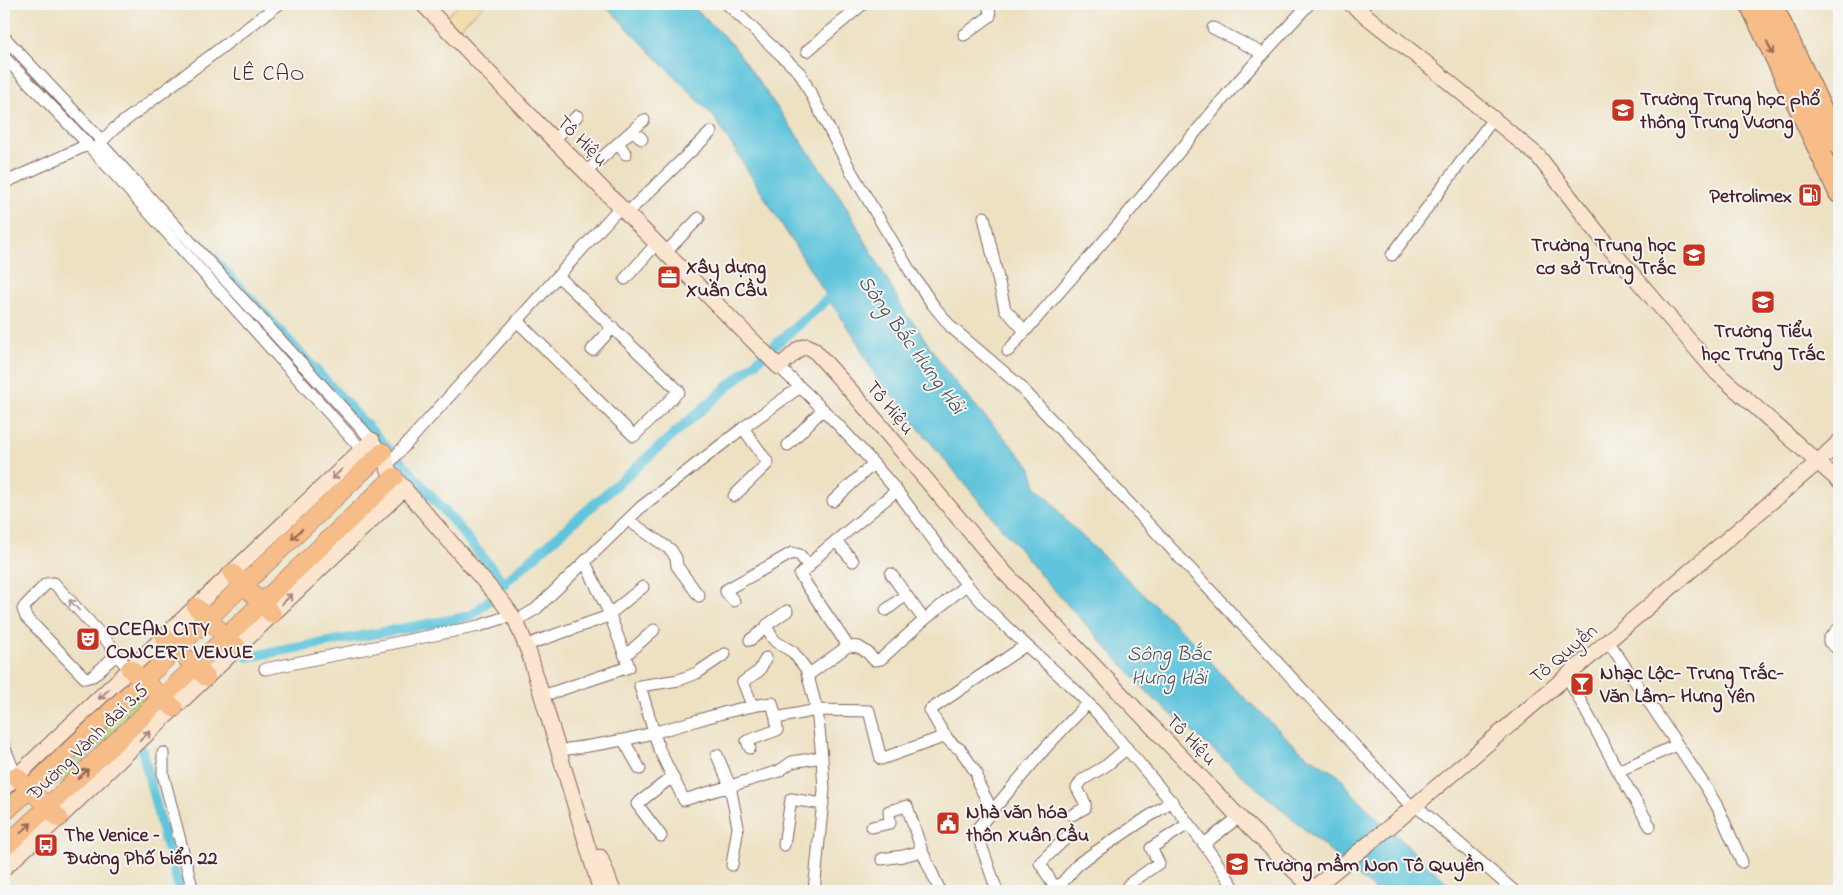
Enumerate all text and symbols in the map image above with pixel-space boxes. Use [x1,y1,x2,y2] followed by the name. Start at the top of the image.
[1766,40,1776,55] one-way arrow
[232,59,306,91] district label: LÊ CAO
[1639,86,1821,139] place label: Trường Trung học phổ thông Trưng Vương
[1610,97,1636,123] school or university icon: Trường Trung học phổ thông Trưng Vương
[549,109,614,174] street label: Tô Hiệu
[1797,182,1823,208] fuel station icon: Petrolimex
[1710,183,1792,212] place label: Petrolimex
[1531,232,1677,285] place label: Trường Trung học cơ sở Trưng Trắc
[1681,242,1707,268] school or university icon: Trường Trung học cơ sở Trưng Trắc
[686,254,768,306] place label: Xây dựng Xuân Cầu
[656,264,682,290] office icon: Xây dựng Xuân Cầu
[849,269,972,423] water label: Sông Bắc Hưng Hải
[1750,289,1776,315] school or university icon: Trường Tiểu học Trưng Trắc
[1701,318,1826,371] place label: Trường Tiểu học Trưng Trắc
[858,375,920,442] street label: Tô Hiệu
[330,468,343,480] one-way arrow
[291,528,303,540] one-way arrow
[281,593,294,605] one-way arrow
[68,598,80,611] one-way arrow
[106,616,253,668] place label: OCEAN CITY CONCERT VENUE
[1524,618,1605,692] street label: Tô Quyền
[75,626,101,652] theatre icon: OCEAN CITY CONCERT VENUE
[1127,640,1213,695] water label: Sông Bắc Hưng Hải
[1599,660,1784,713] place label: Nhạc Lộc- Trưng Trắc- Văn Lâm- Hưng Yên
[1569,671,1595,697] bar icon: Nhạc Lộc- Trưng Trắc- Văn Lâm- Hưng Yên
[21,677,157,810] street label: Đường Vành đai 3.5
[98,688,110,700] one-way arrow
[1158,708,1223,773] street label: Tô Hiệu
[138,730,151,742] one-way arrow
[77,768,90,780] one-way arrow
[965,799,1089,851] place label: Nhà văn hóa thôn Xuân Cầu
[935,810,961,836] public building icon: Nhà văn hóa thôn Xuân Cầu
[19,822,32,834] one-way arrow
[63,822,218,875] place label: The Venice – Đường Phố biển 22
[33,832,59,858] bus stop icon: The Venice – Đường Phố biển 22
[1224,851,1250,877] school or university icon: Trường mầm Non Tô Quyền
[1254,852,1484,882] place label: Trường mầm Non Tô Quyền

